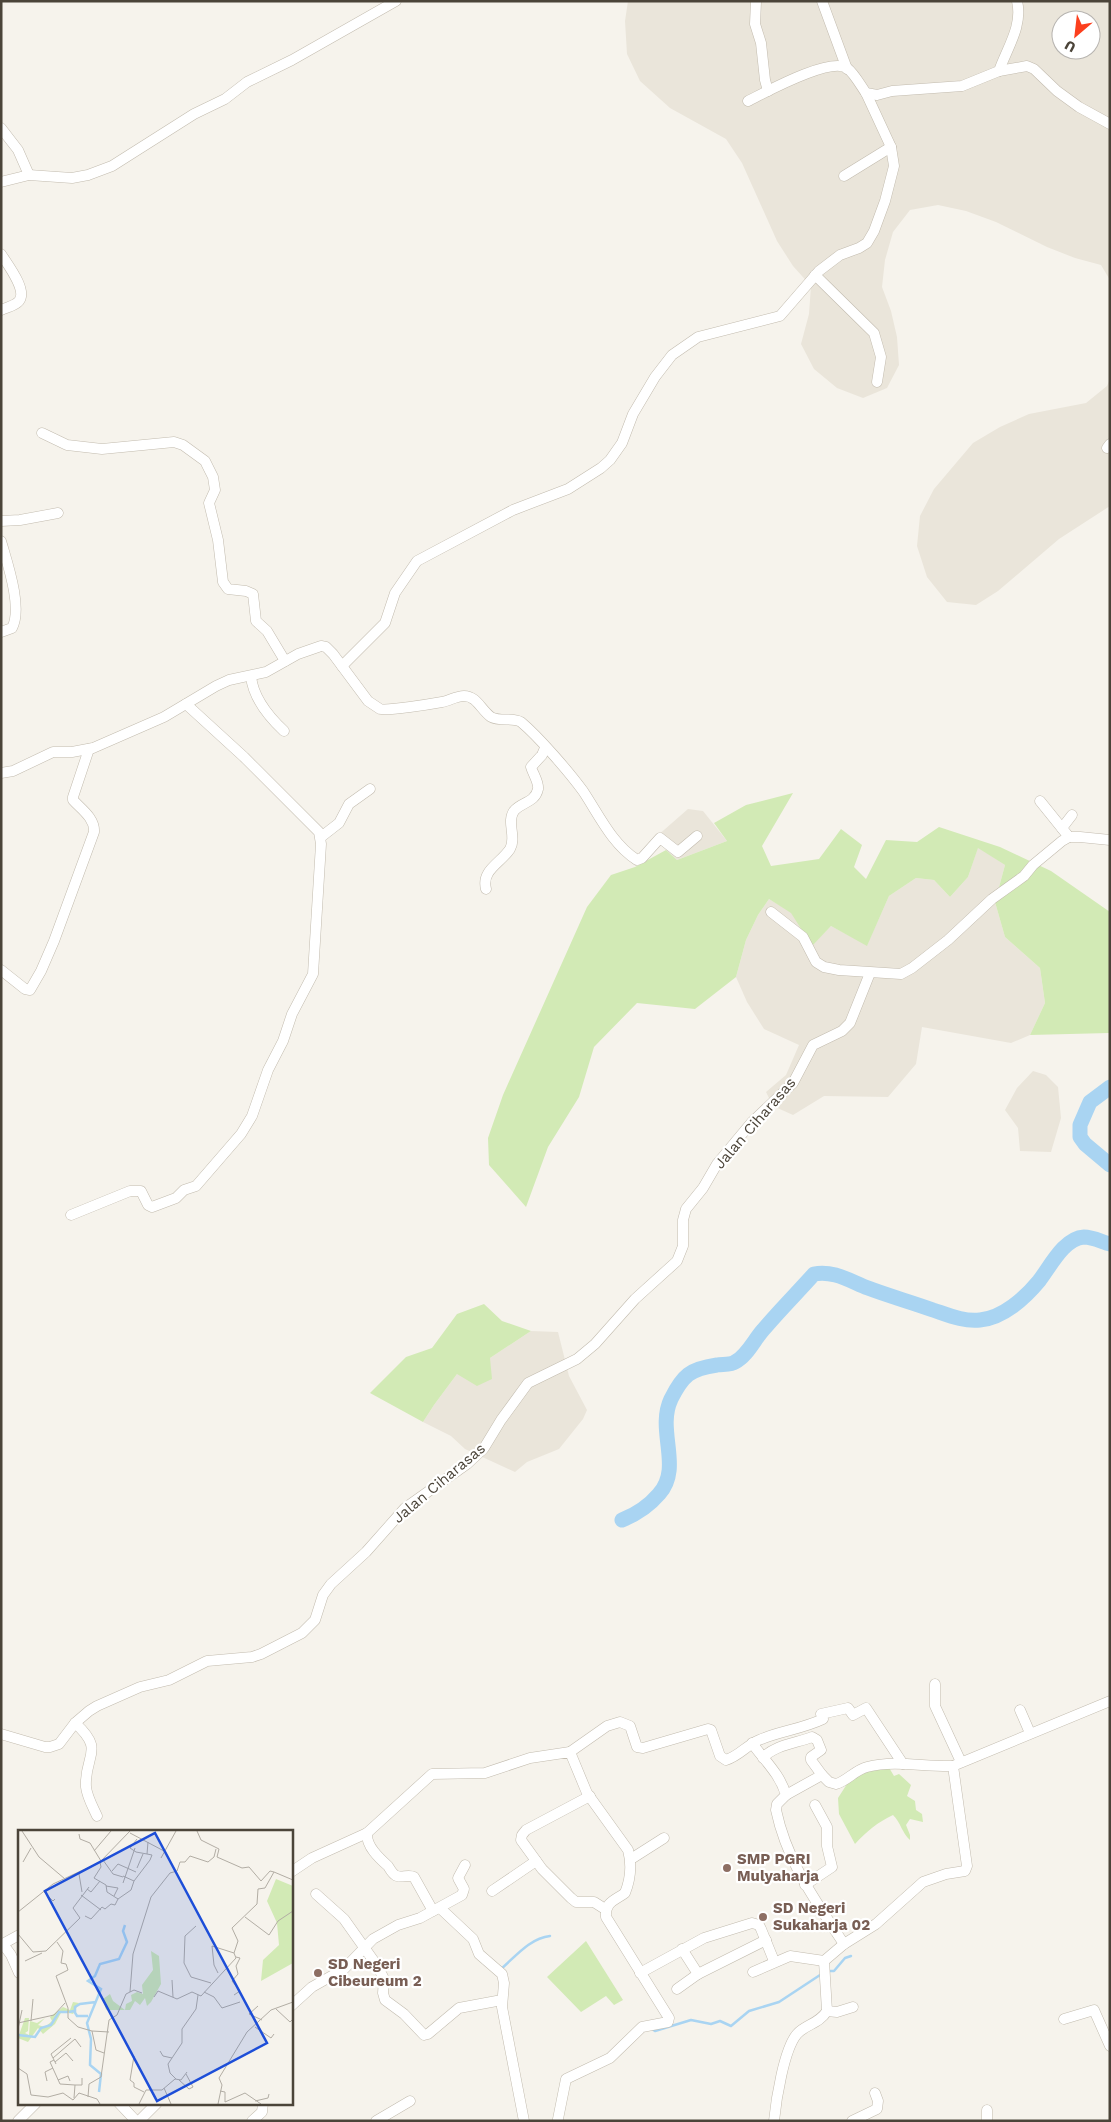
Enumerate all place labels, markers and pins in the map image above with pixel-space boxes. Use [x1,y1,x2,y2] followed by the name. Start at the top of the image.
[737,1850,819,1885] place label: SMP PGRI Mulyaharja
[721,1862,733,1874] marker: SMP PGRI Mulyaharja
[773,1899,870,1934] place label: SD Negeri Sukaharja 02
[757,1911,769,1923] marker: SD Negeri Sukaharja 02
[328,1955,422,1990] place label: SD Negeri Cibeureum 2
[312,1967,324,1979] marker: SD Negeri Cibeureum 2

